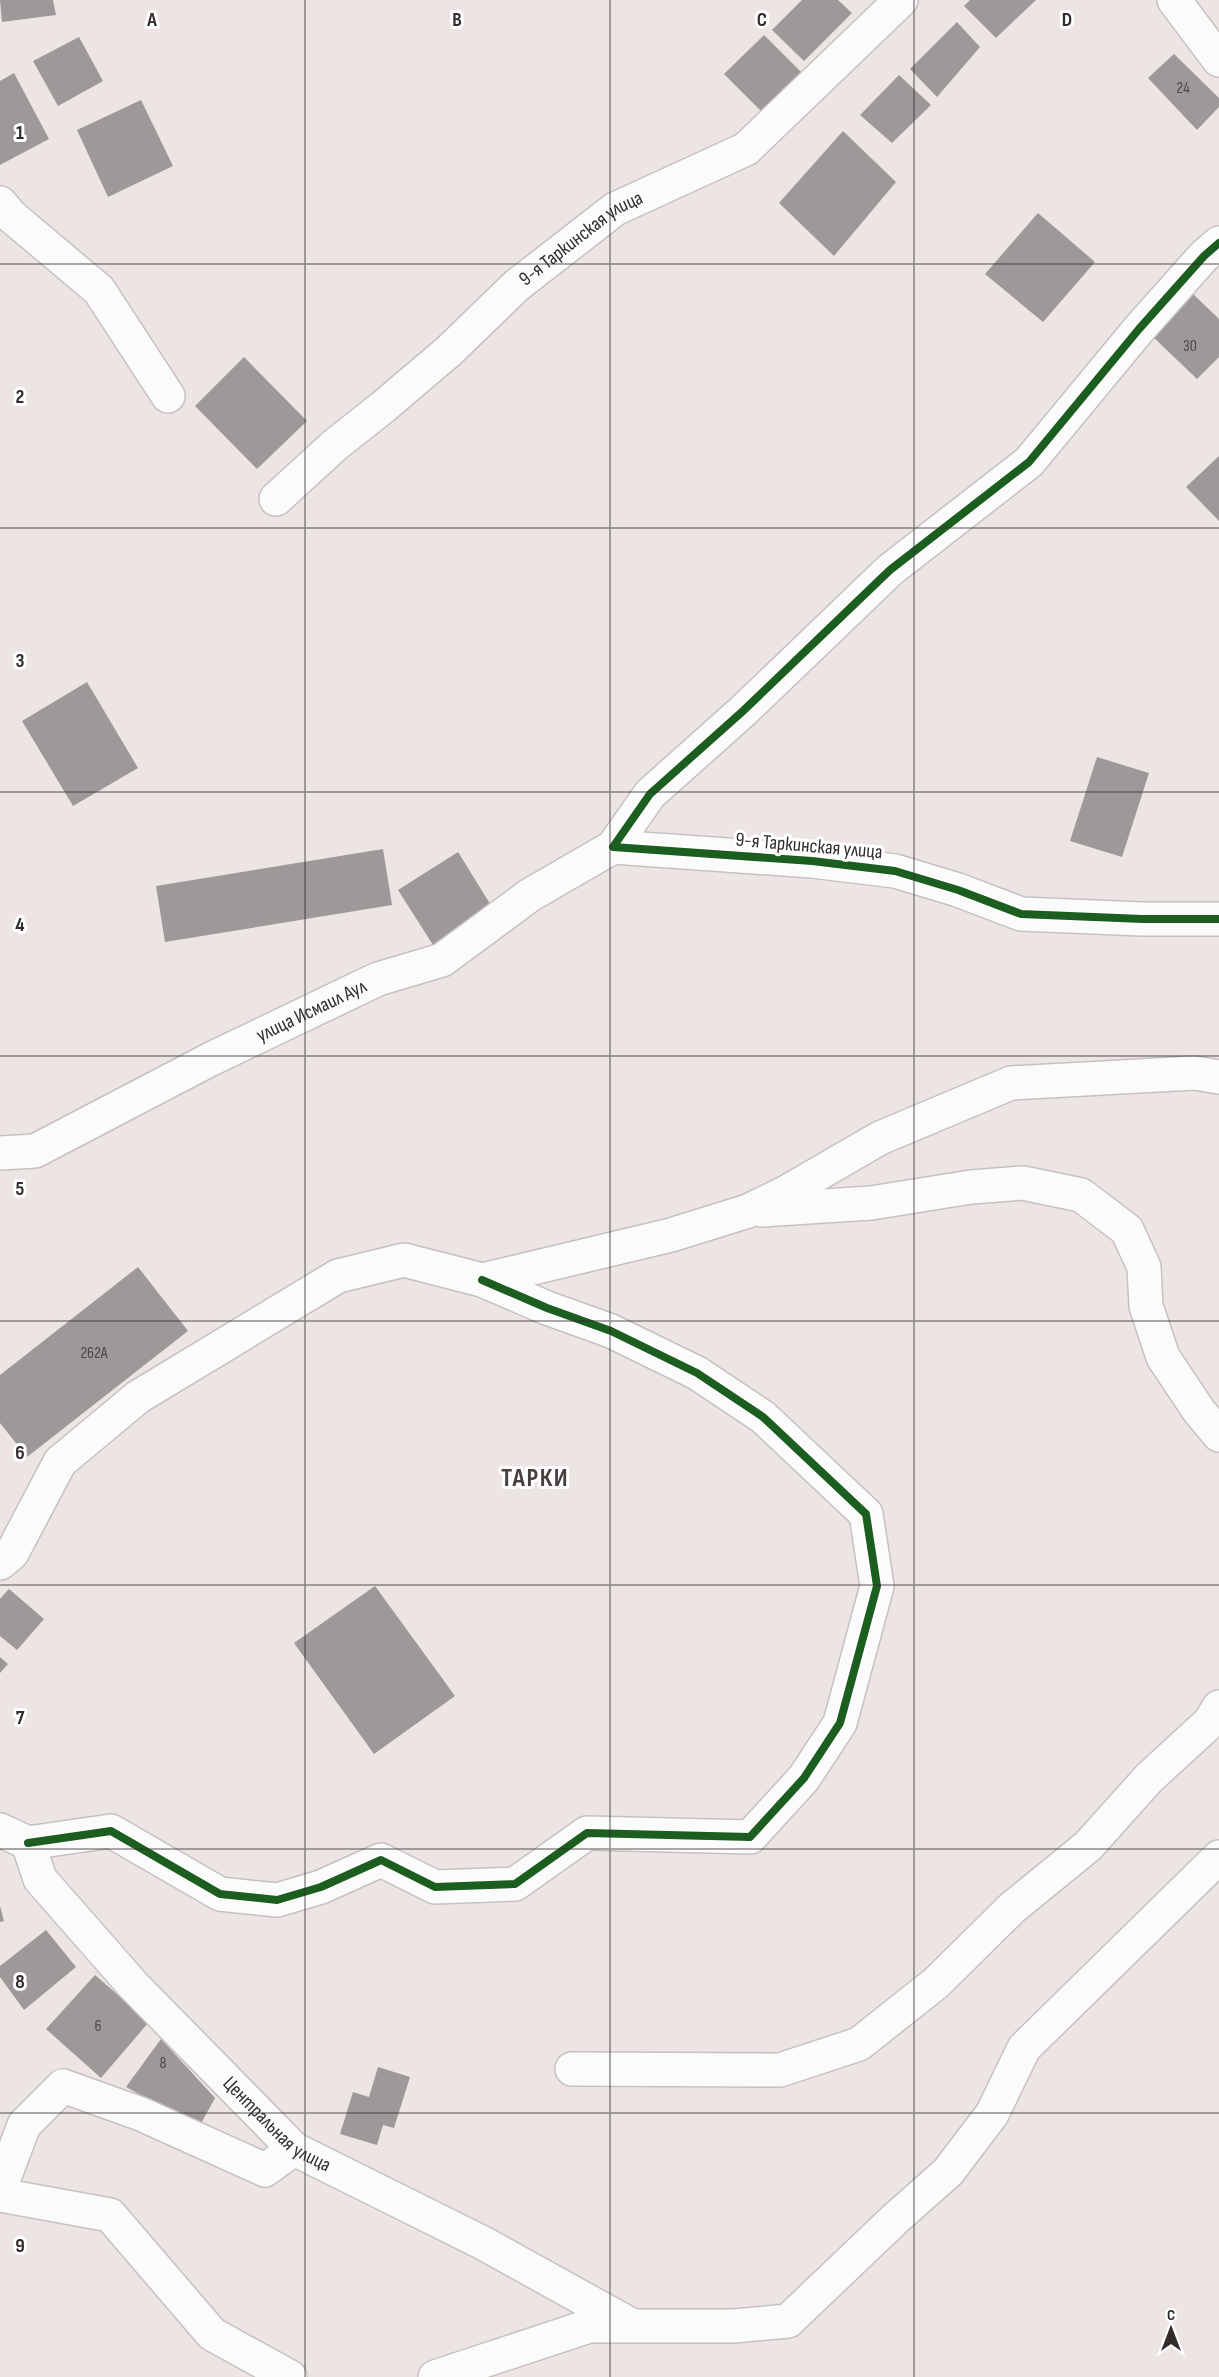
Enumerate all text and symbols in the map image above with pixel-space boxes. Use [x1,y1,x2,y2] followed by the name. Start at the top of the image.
[146,8,157,32] text: A
[452,8,462,32] text: B
[757,8,767,32] text: C
[1062,8,1072,32] text: D
[1176,79,1190,98] house number: 24
[16,121,24,145] text: 1
[514,186,647,291] street label: 9-я Таркинская улица
[1183,337,1197,356] house number: 30
[16,385,24,409] text: 2
[16,649,25,673] text: 3
[734,828,884,864] street label: 9-я Таркинская улица
[15,913,25,937] text: 4
[252,974,370,1047] street label: улица Исмаил Аул
[16,1177,25,1201] text: 5
[80,1344,108,1363] house number: 262А
[15,1441,25,1465] text: 6
[501,1463,569,1494] district label: ТАРКИ
[16,1706,25,1730] text: 7
[15,1970,25,1994] text: 8
[94,2017,102,2036] house number: 6
[159,2054,167,2073] house number: 8
[218,2072,335,2177] street label: Центральная улица
[15,2234,25,2258] text: 9
[1141,2299,1201,2359] north arrow
[1167,2306,1175,2325] text: С

